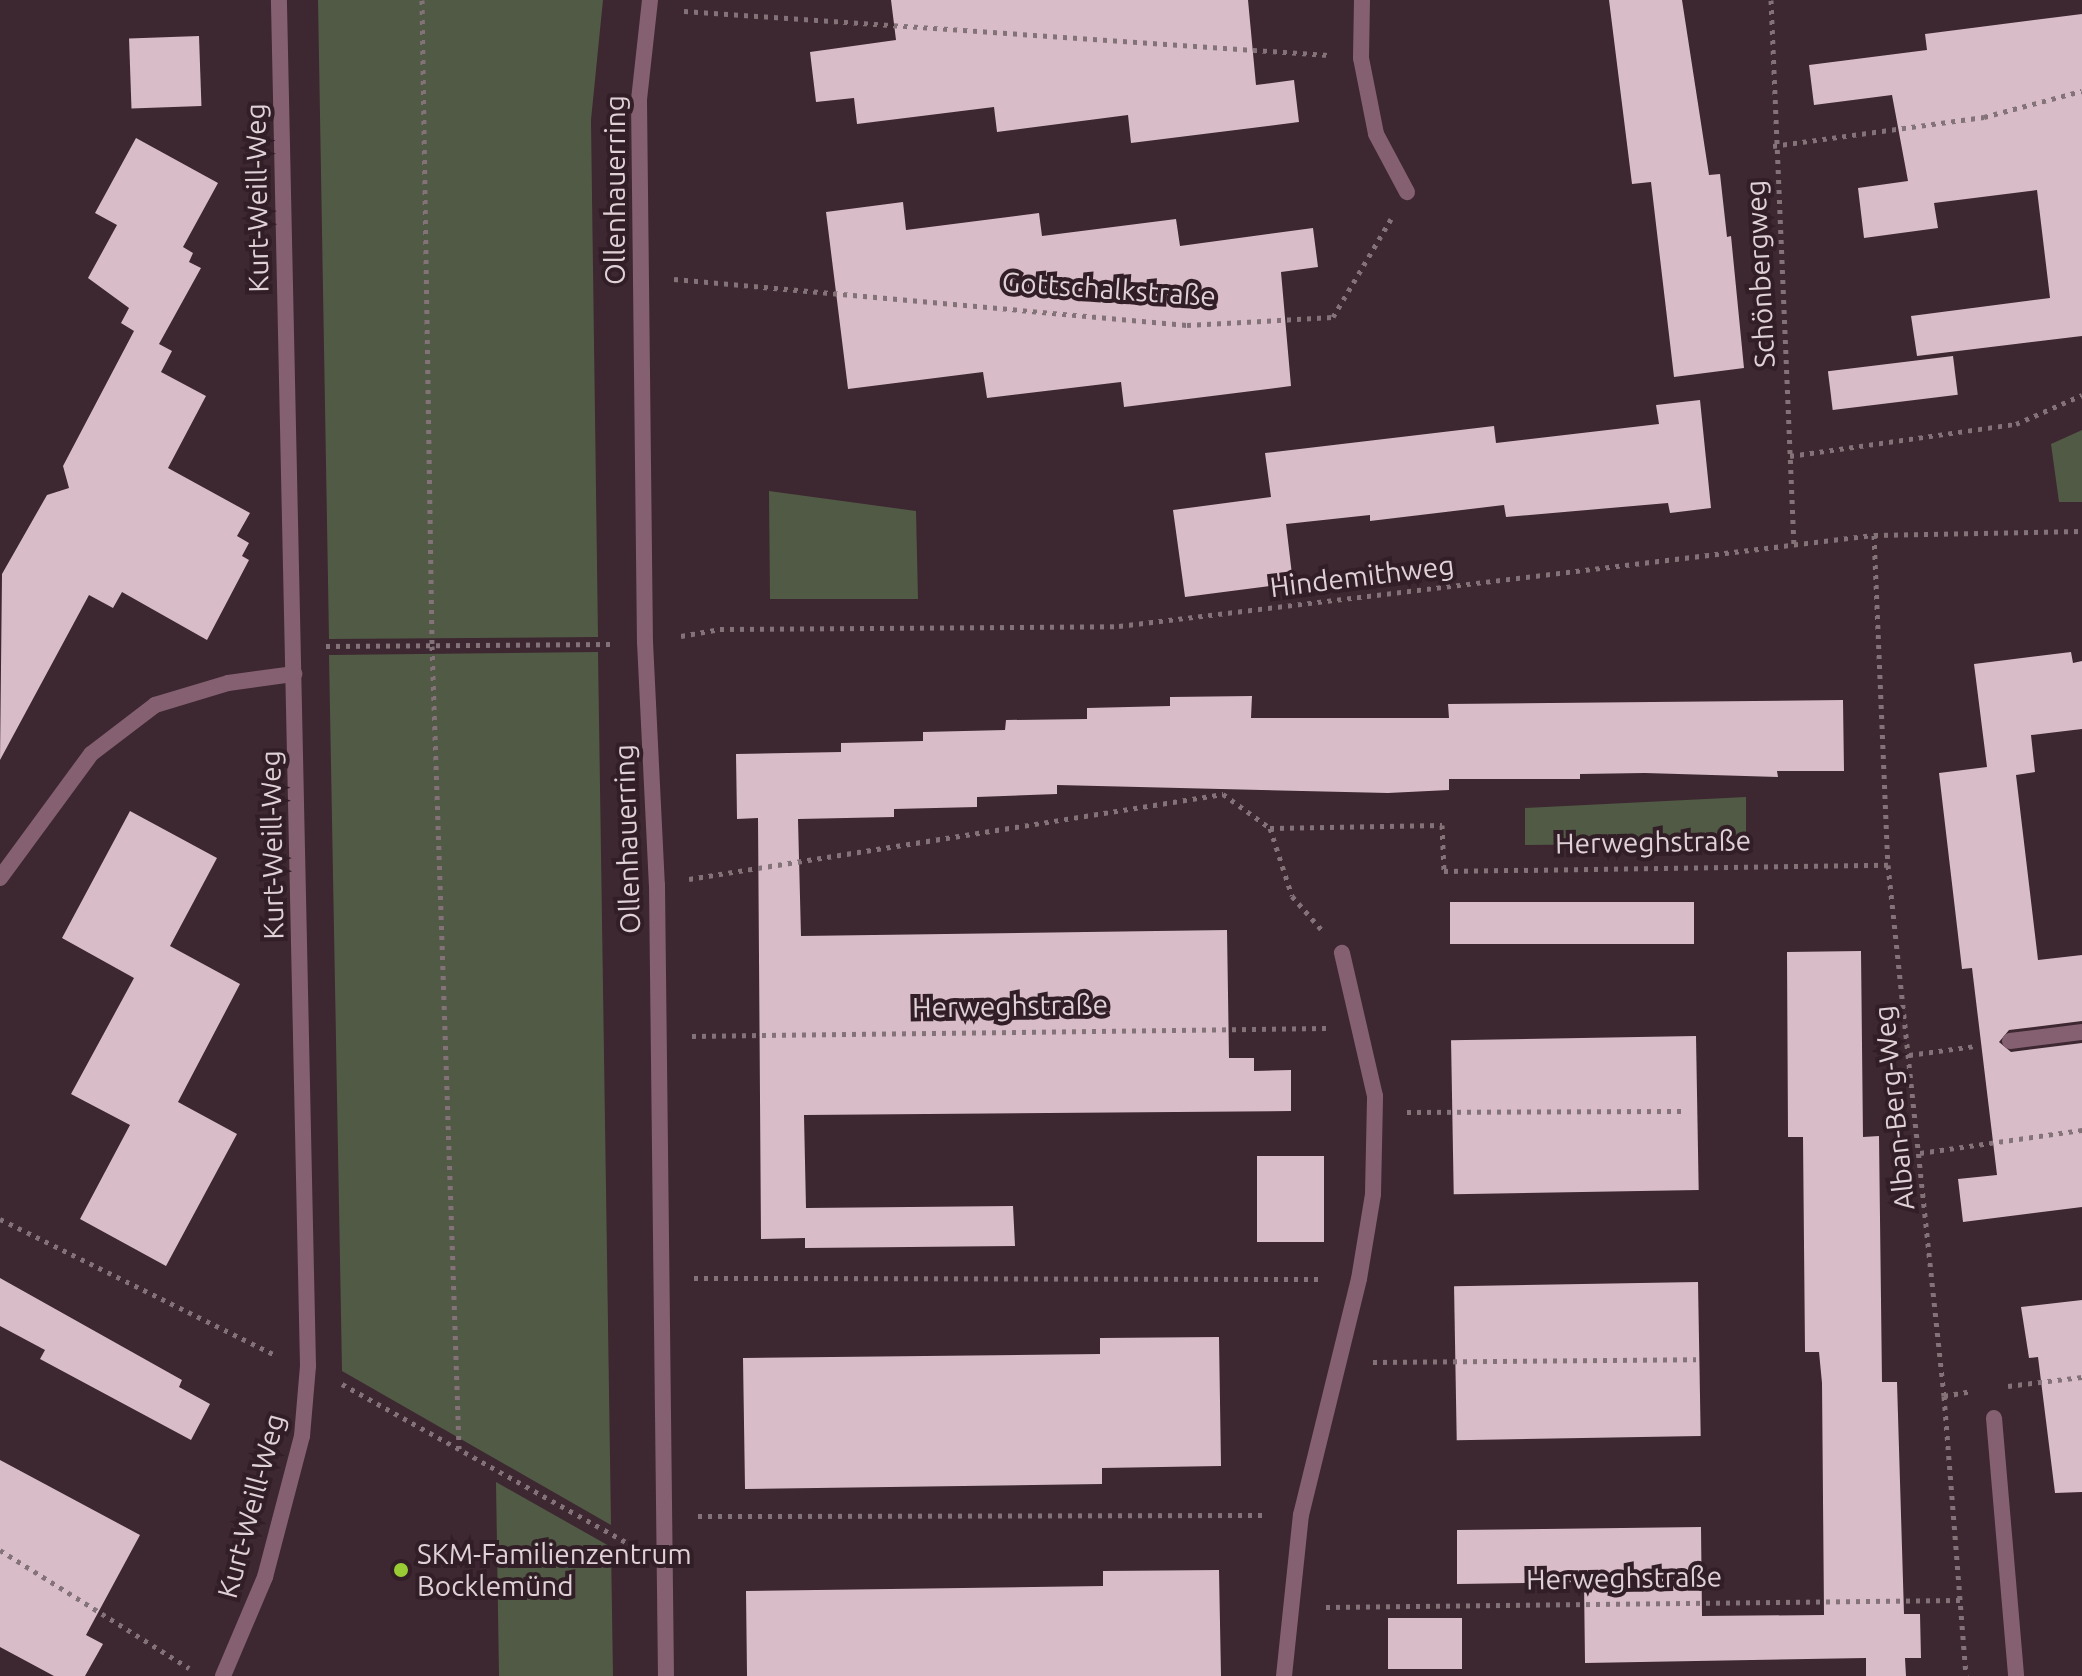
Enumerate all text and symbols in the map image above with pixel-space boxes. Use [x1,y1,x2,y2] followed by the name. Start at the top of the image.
[598,95,632,285] street label: Ollenhauerring
[239,103,275,293] street label: Kurt-Weill-Weg
[1738,179,1782,369] street label: Schönbergweg
[1001,265,1217,313] street label: Gottschalkstraße
[1268,548,1456,604] street label: Hindemithweg
[607,744,647,934] street label: Ollenhauerring
[254,750,290,940] street label: Kurt-Weill-Weg
[1555,823,1751,861] street label: Herweghstraße
[912,987,1108,1025] street label: Herweghstraße
[1867,1004,1921,1212] street label: Alban-Berg-Weg
[210,1410,292,1602] street label: Kurt-Weill-Weg
[417,1537,692,1603] place label: SKM-Familienzentrum Bocklemünd
[1526,1559,1722,1597] street label: Herweghstraße
[392,1561,410,1579] marker: SKM-Familienzentrum Bocklemünd

